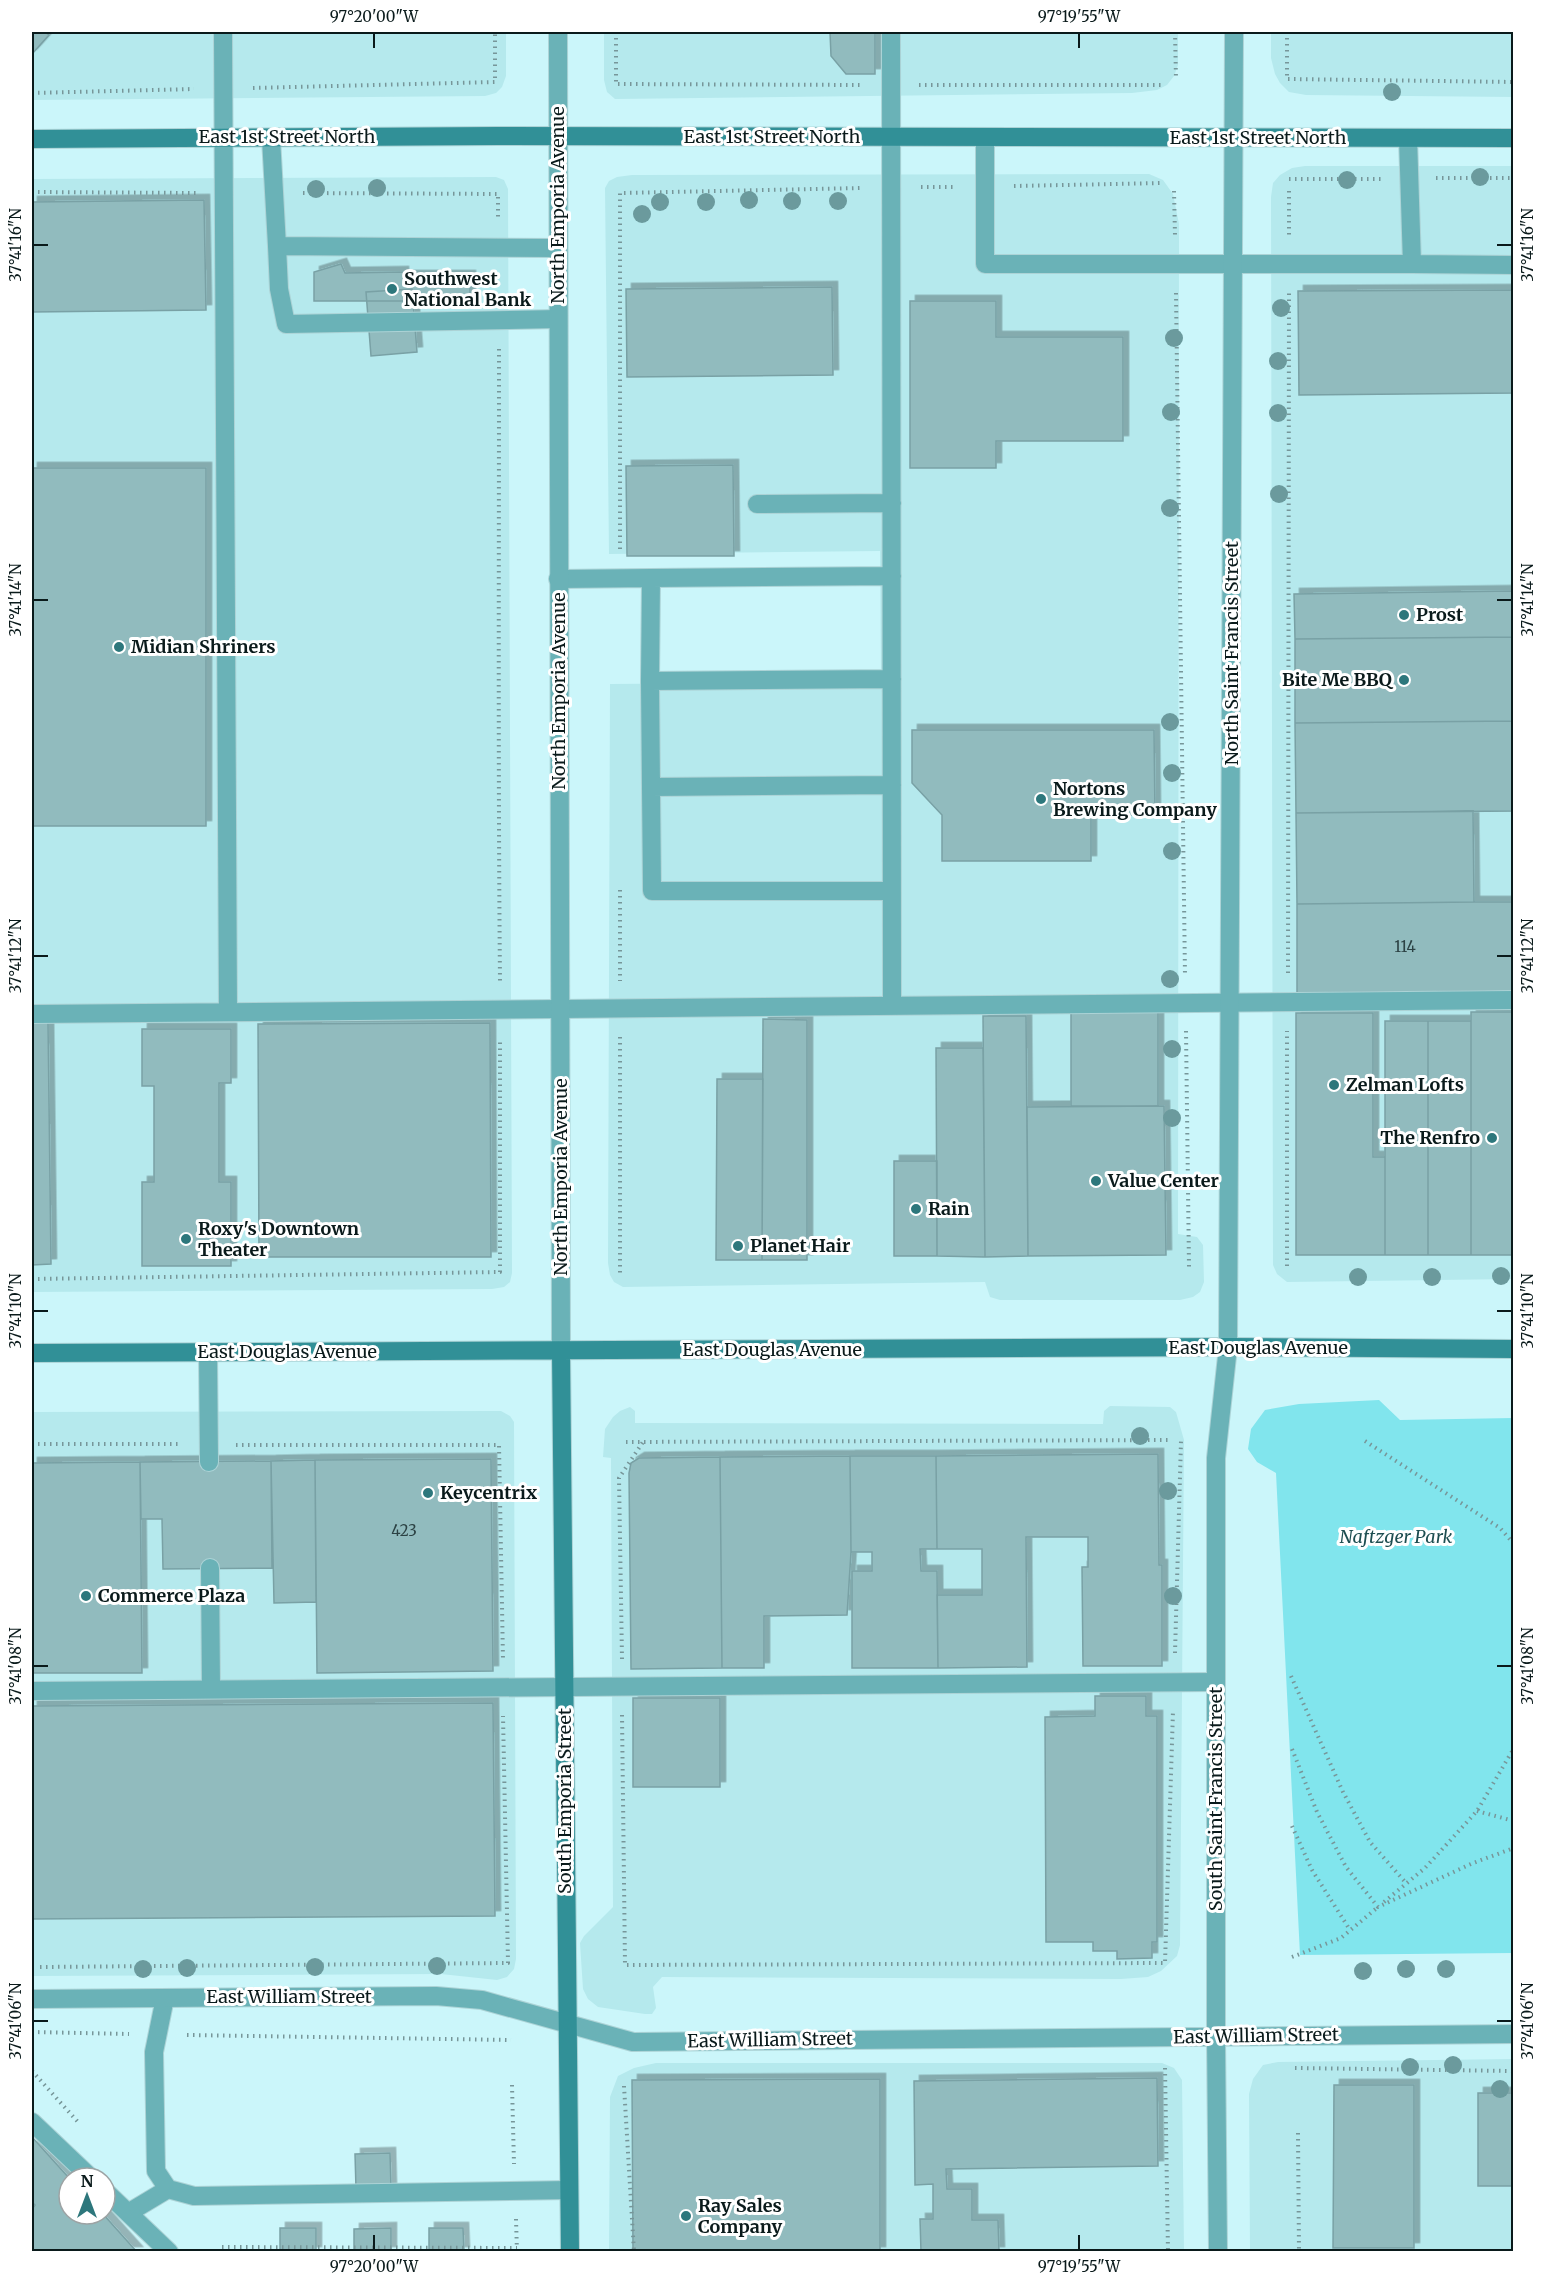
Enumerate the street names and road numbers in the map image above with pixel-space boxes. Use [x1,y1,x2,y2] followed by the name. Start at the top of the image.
[546,106,569,304] street label: North Emporia Avenue
[199,125,376,148] street label: East 1st Street North
[684,125,861,148] street label: East 1st Street North
[1170,126,1347,149] street label: East 1st Street North
[1220,541,1243,765] street label: North Saint Francis Street
[547,592,570,790] street label: North Emporia Avenue
[549,1078,572,1276] street label: North Emporia Avenue
[1168,1336,1348,1359] street label: East Douglas Avenue
[682,1338,862,1361] street label: East Douglas Avenue
[197,1340,377,1363] street label: East Douglas Avenue
[1204,1687,1227,1911] street label: South Saint Francis Street
[553,1708,576,1894] street label: South Emporia Street
[206,1985,372,2008] street label: East William Street
[1173,2023,1339,2048] street label: East William Street
[687,2027,853,2052] street label: East William Street

